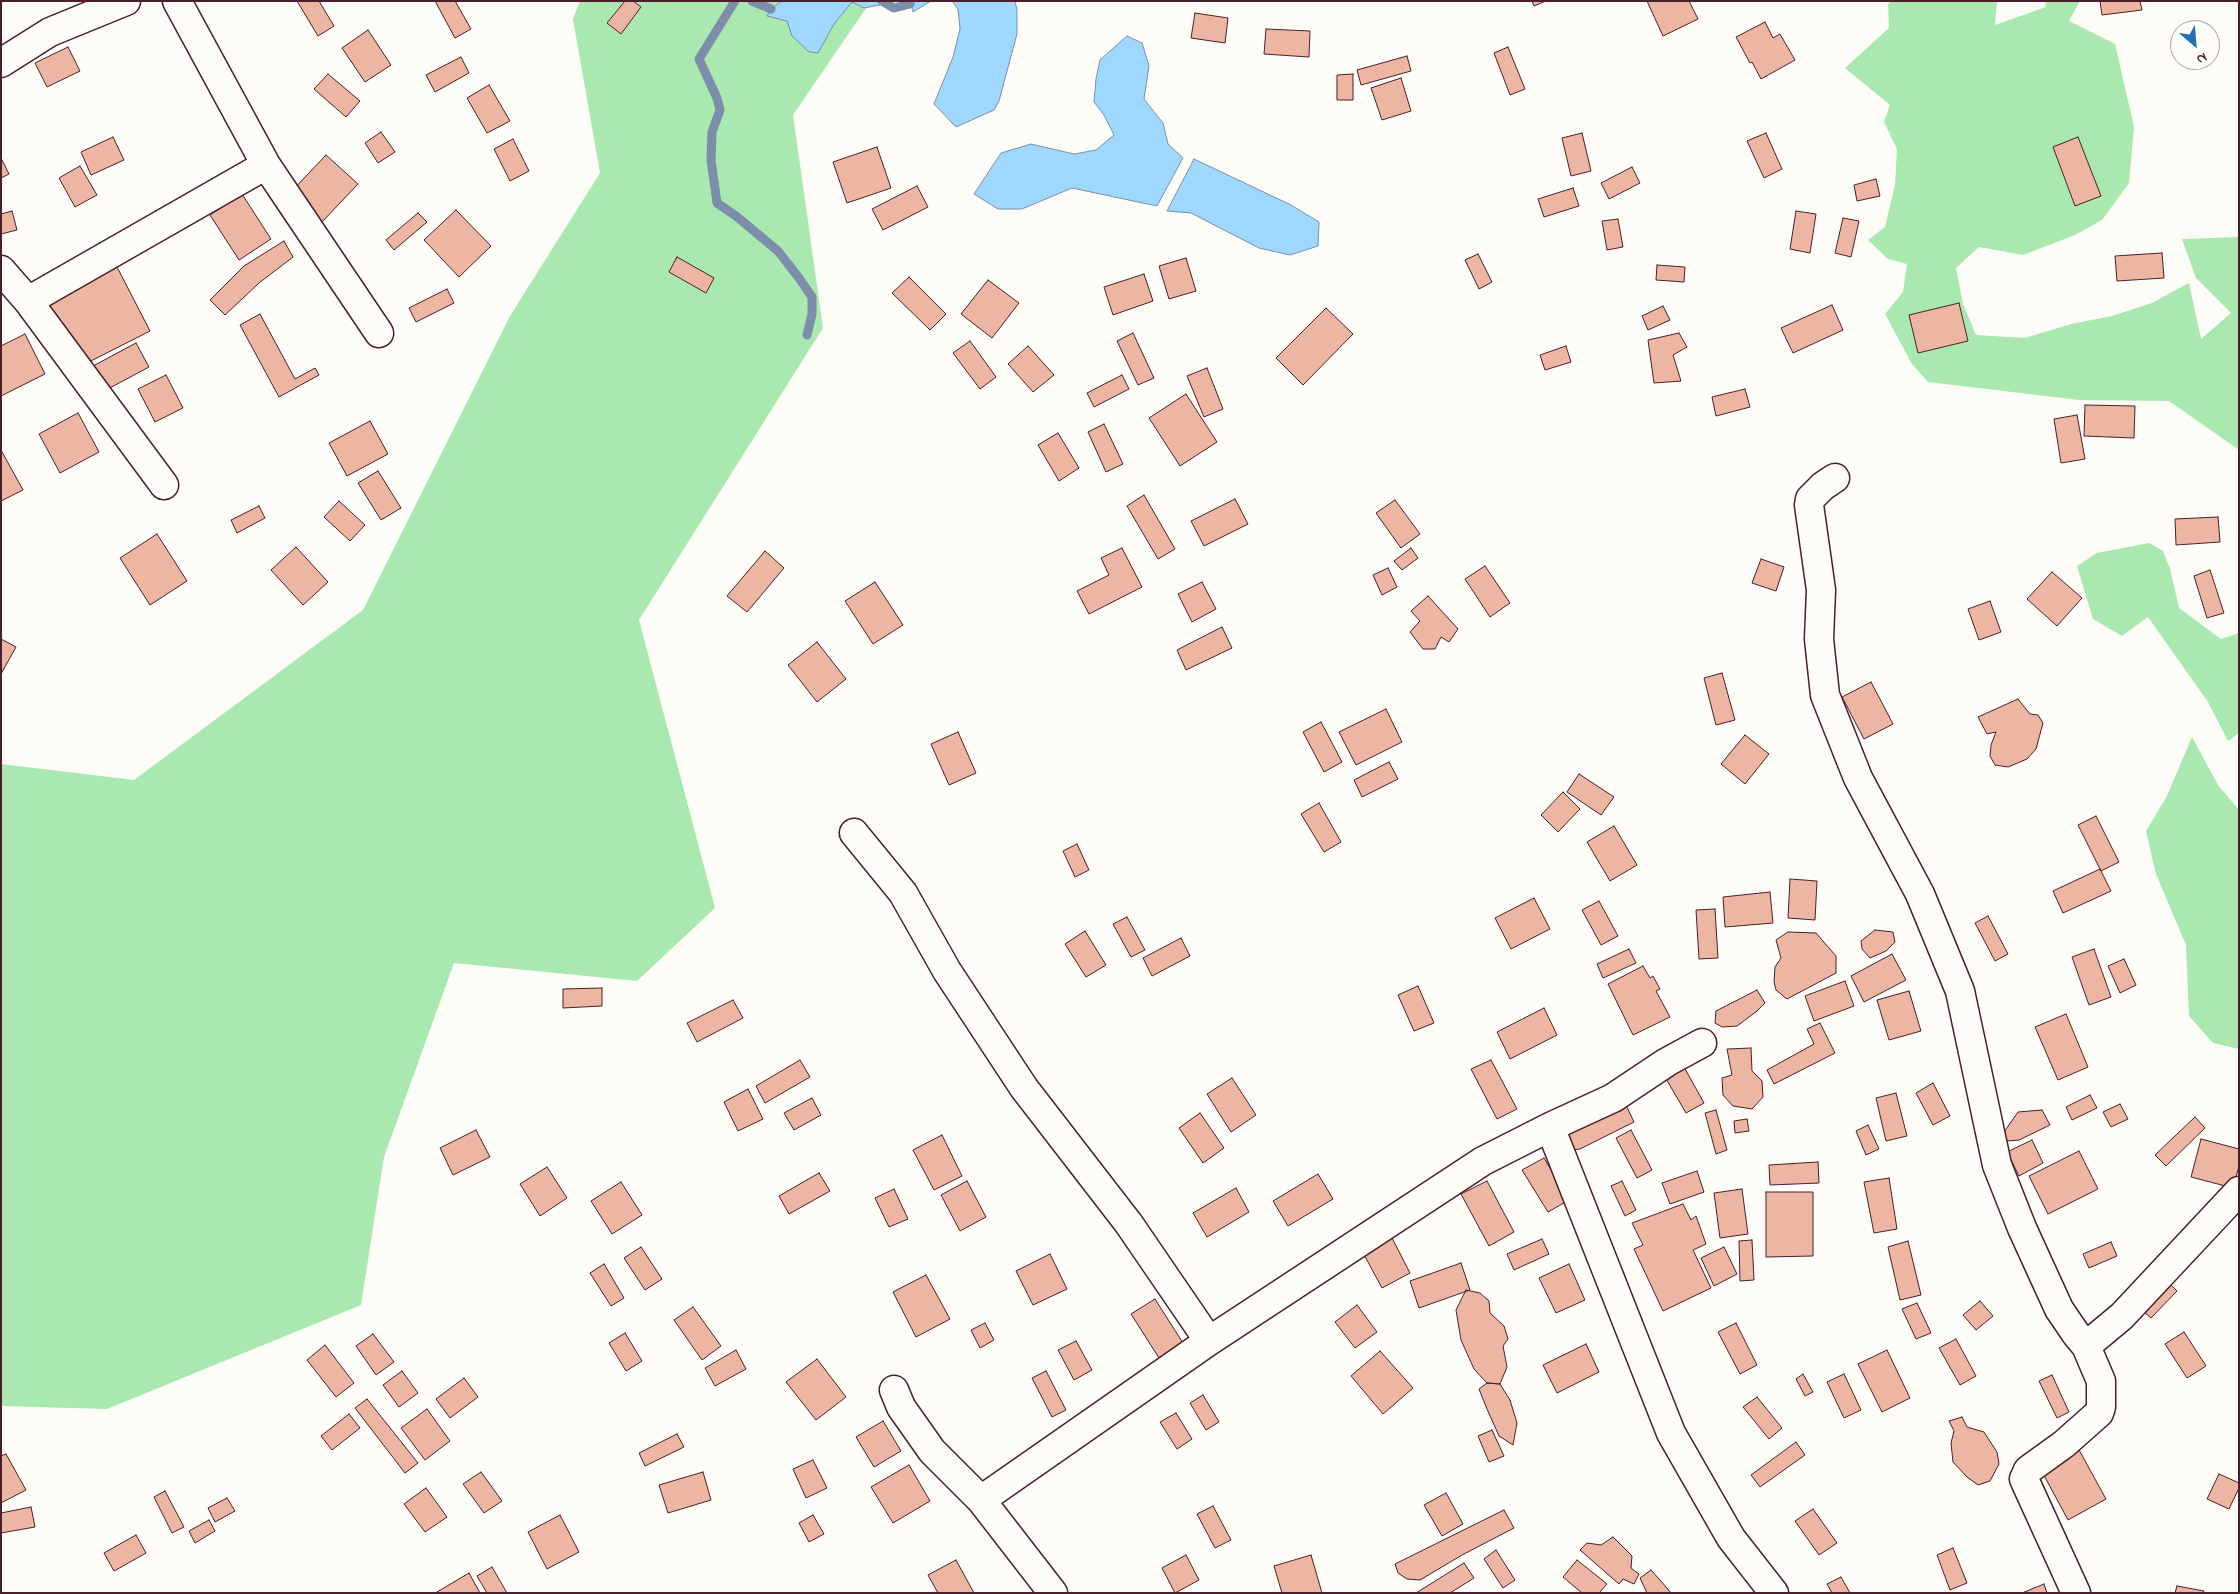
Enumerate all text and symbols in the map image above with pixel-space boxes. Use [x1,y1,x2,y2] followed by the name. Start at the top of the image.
[2170,20,2220,70] north arrow
[2193,46,2211,69] text: N

